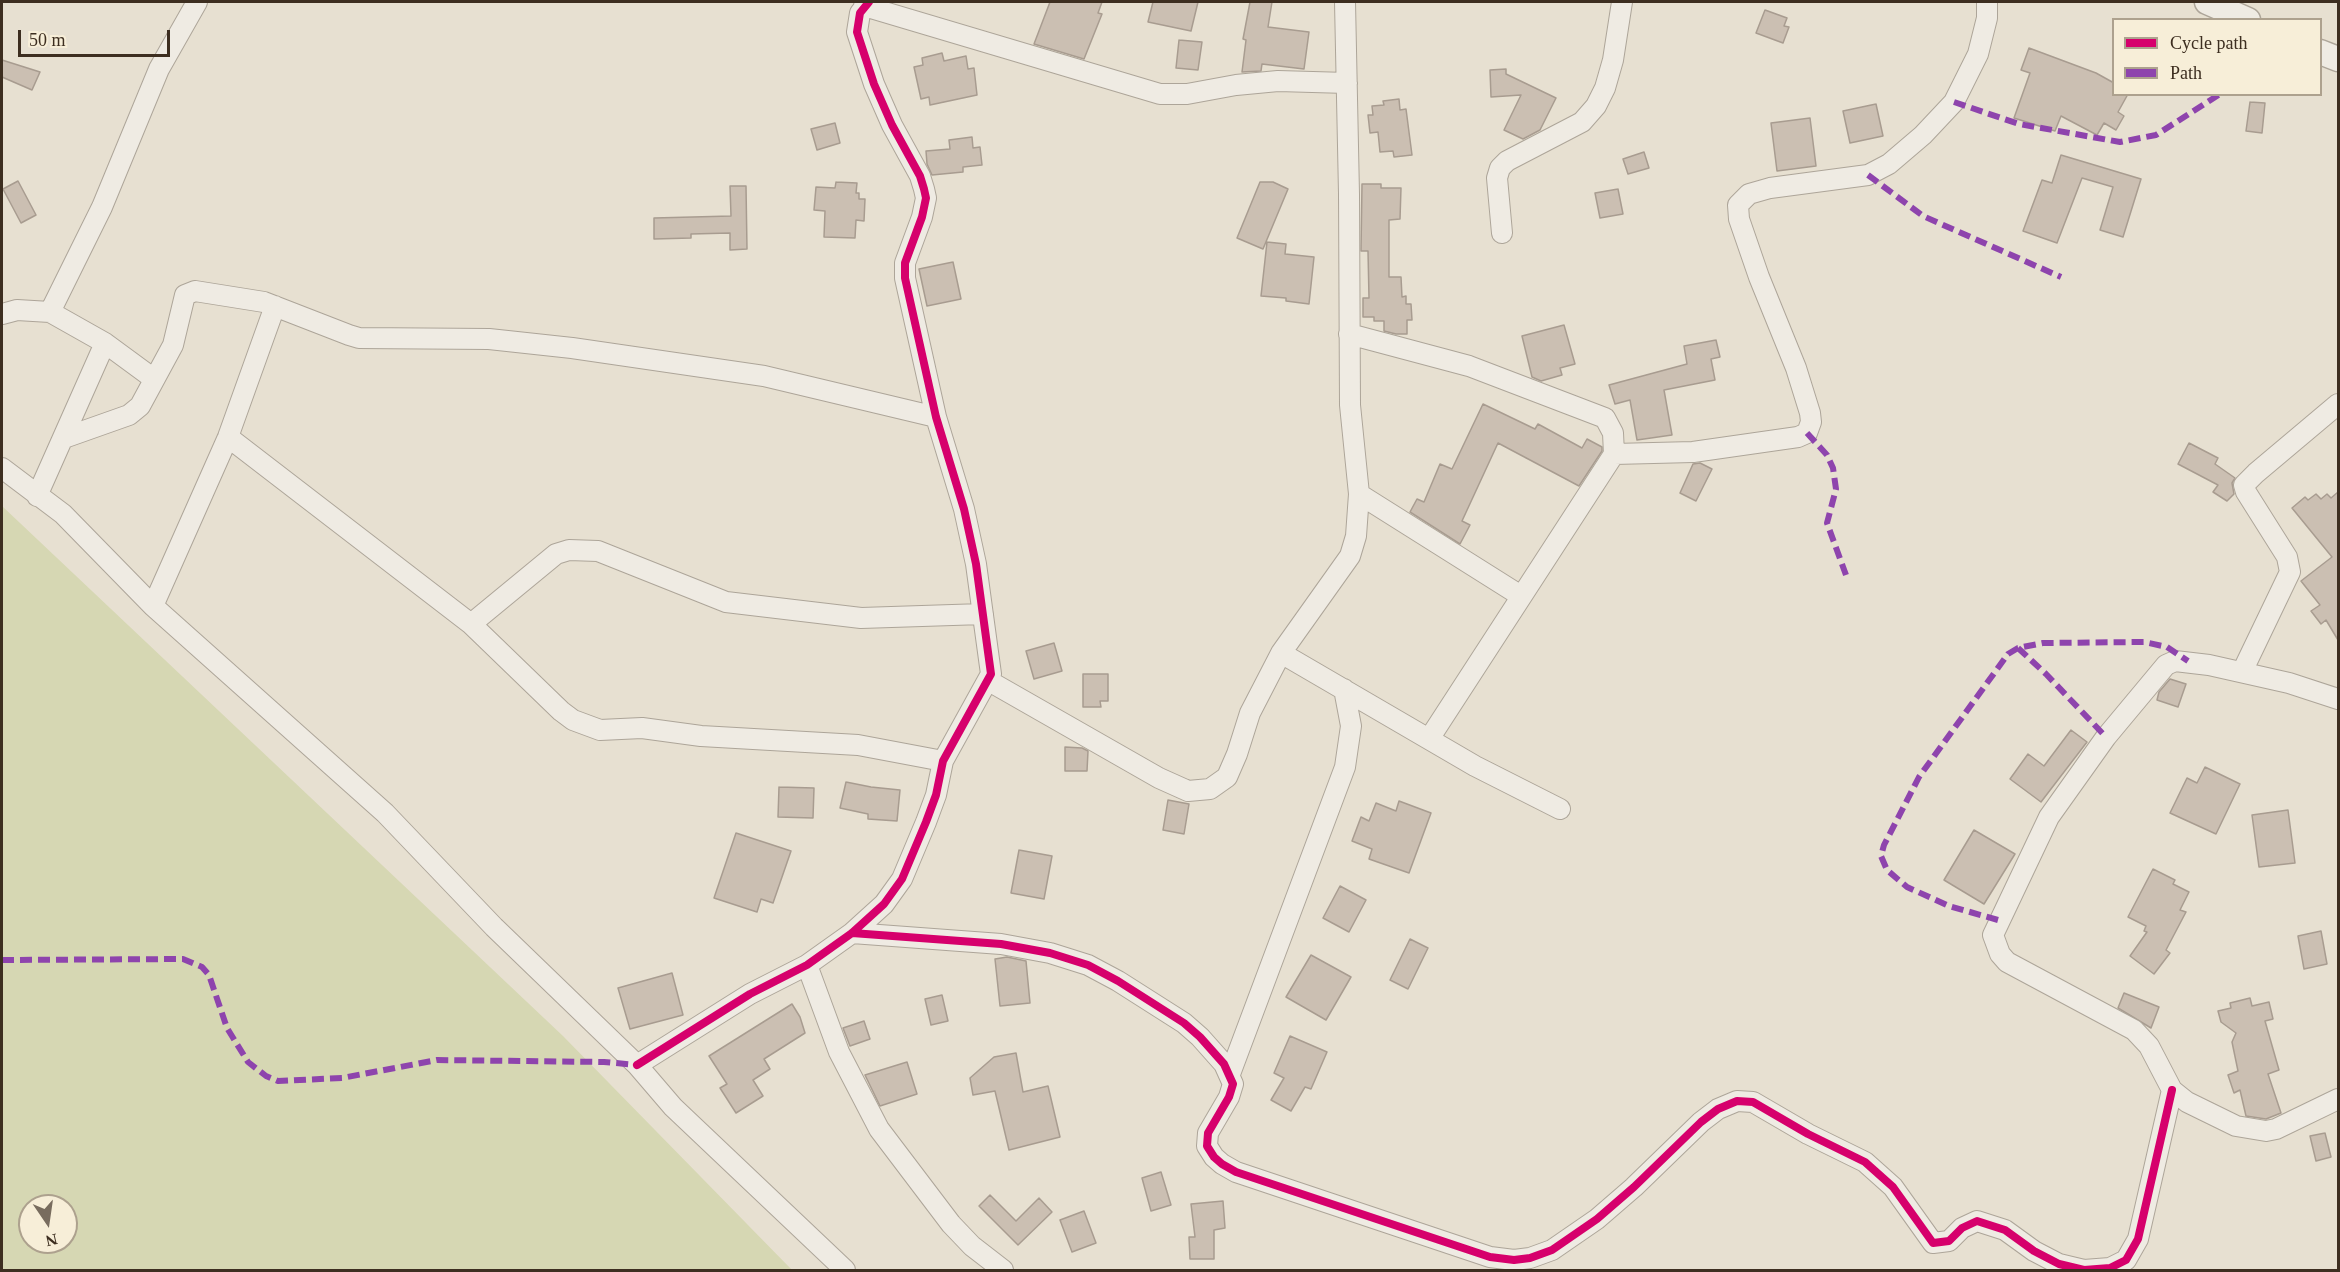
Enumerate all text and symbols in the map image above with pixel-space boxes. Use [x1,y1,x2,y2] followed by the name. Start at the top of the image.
[21,18,172,56] scale bar
[2112,18,2322,96] legend
[29,30,66,50] text: 50 m
[2170,33,2247,53] text: Cycle path
[2170,63,2202,83] text: Path
[18,1194,78,1254] north arrow
[44,1230,59,1250] text: N

